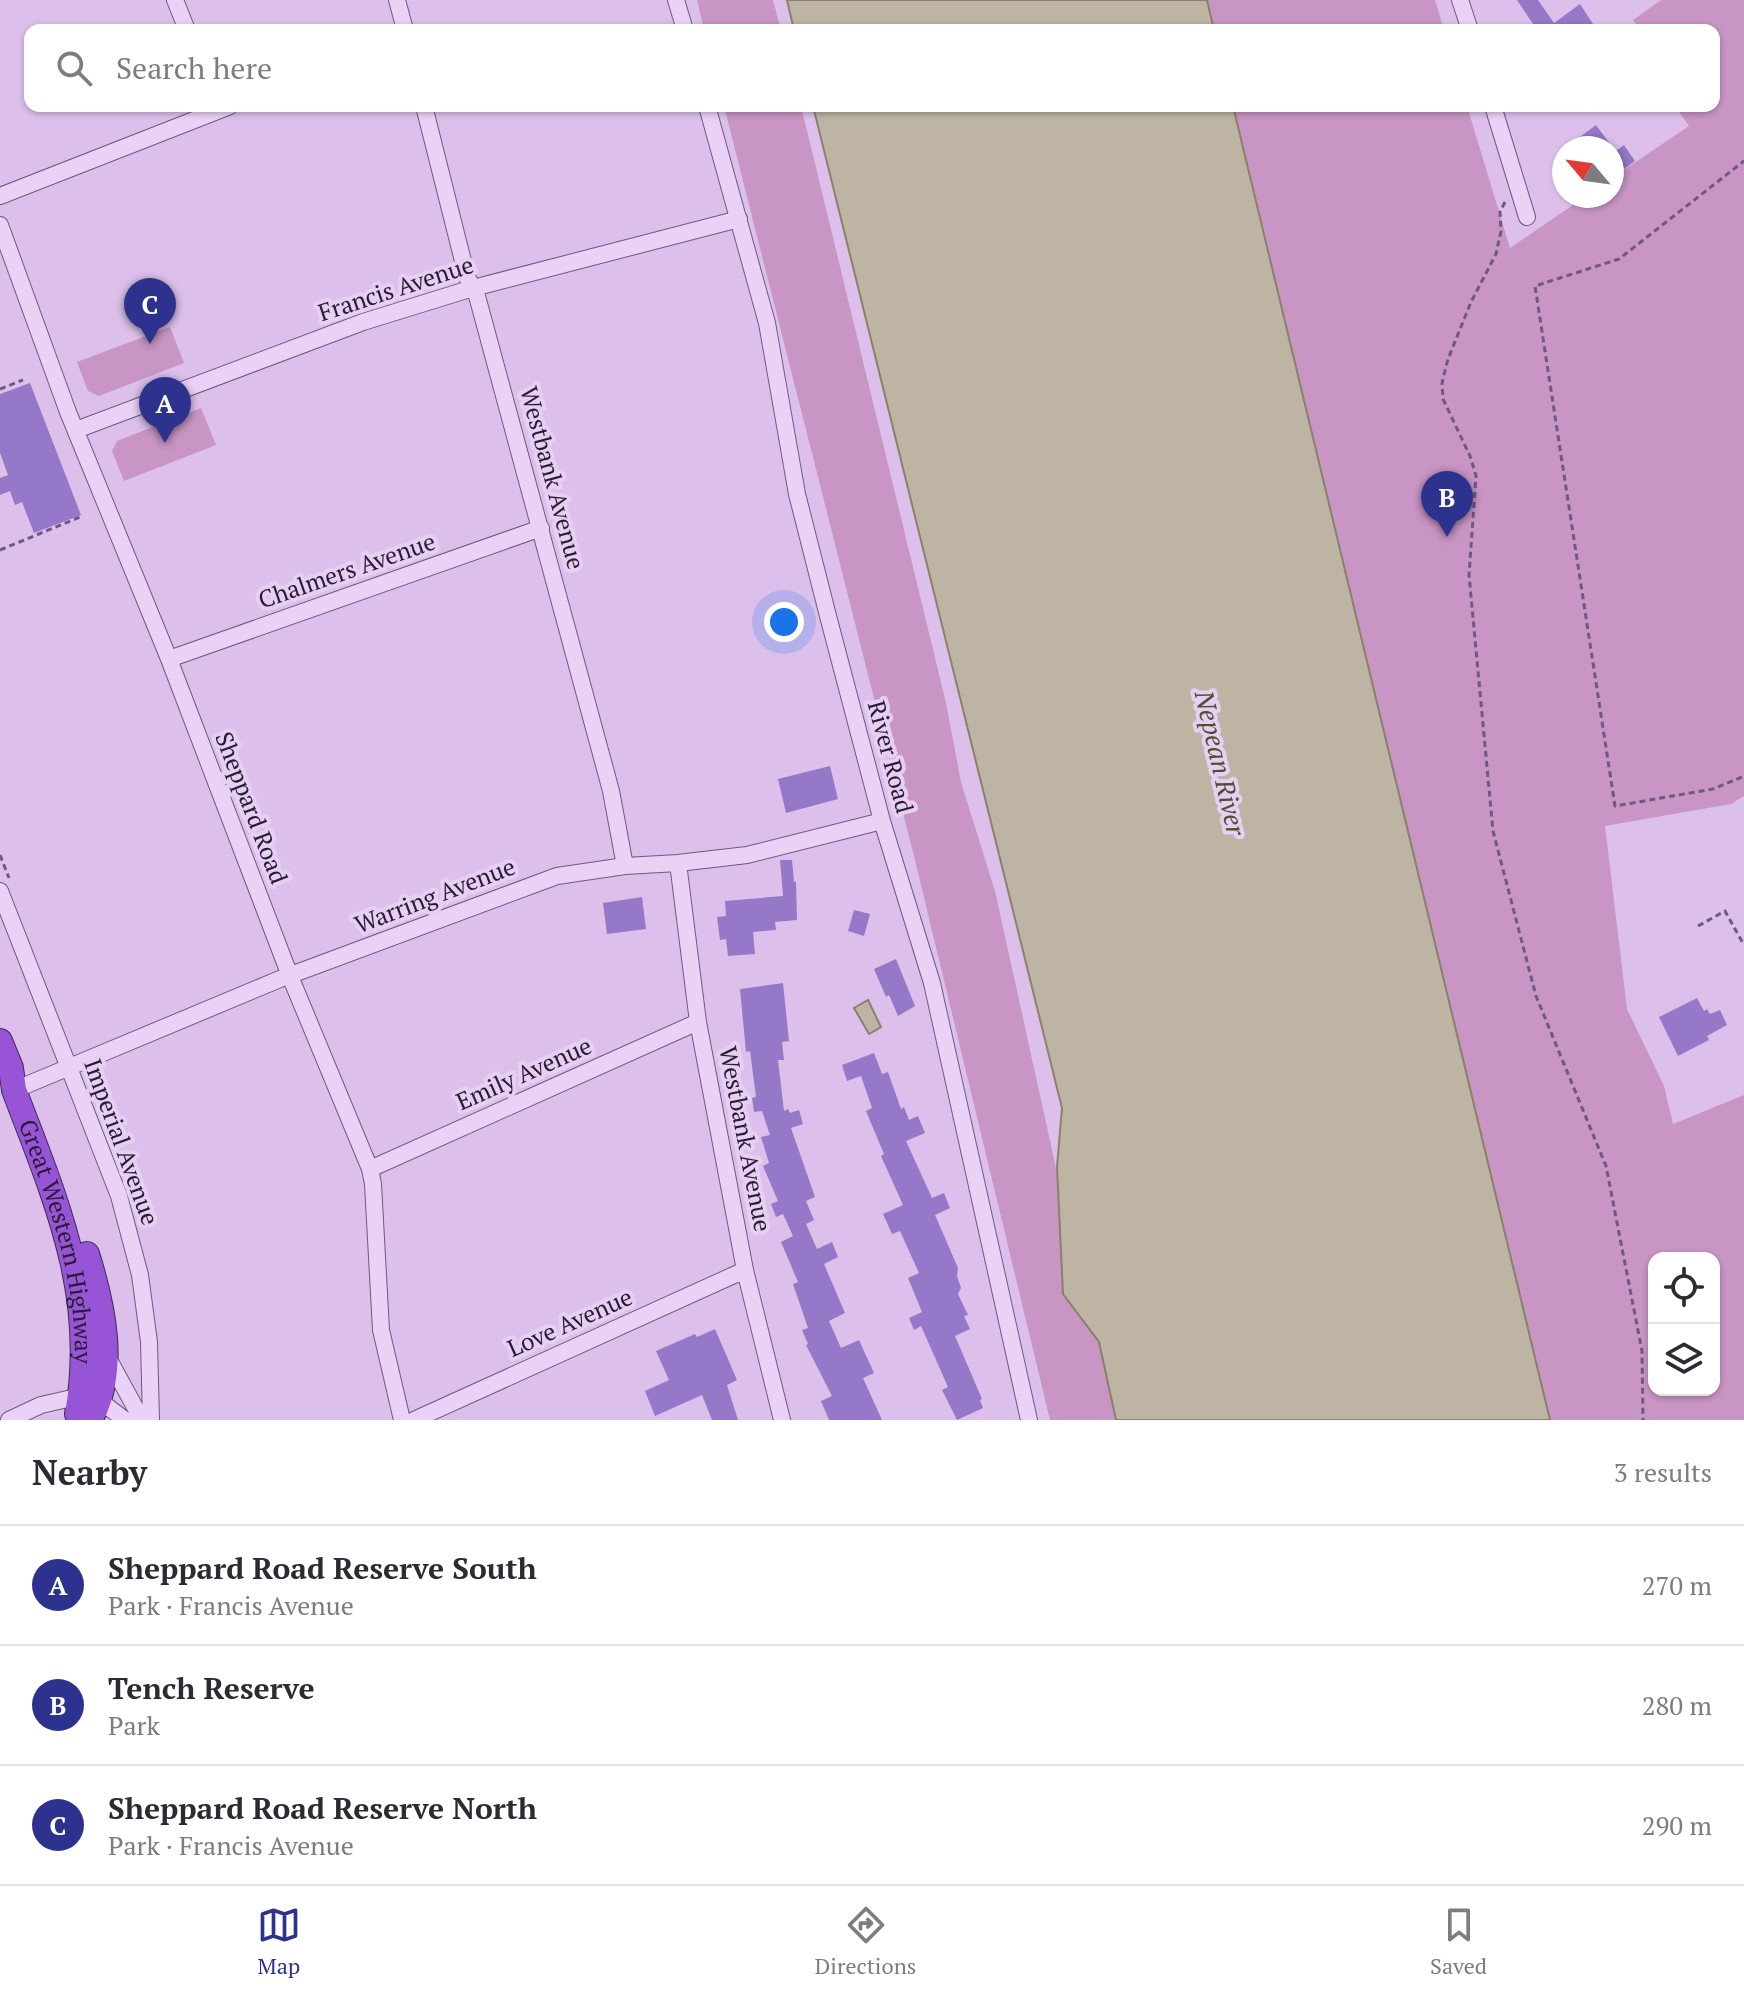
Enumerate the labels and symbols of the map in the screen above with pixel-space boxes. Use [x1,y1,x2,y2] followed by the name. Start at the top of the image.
[1552,136,1624,208] north arrow
[314,248,477,328] street label: Francis Avenue
[124,278,176,344] pin: C
[139,377,191,443] pin: A
[513,383,593,573] street label: Westbank Avenue
[1421,471,1473,537] pin: B
[254,525,439,615] street label: Chalmers Avenue
[764,602,804,642] your location
[1188,686,1254,840] water label: Nepean River
[861,697,921,816] street label: River Road
[208,727,296,888] street label: Sheppard Road
[350,850,519,940] street label: Warring Avenue
[451,1029,596,1117] street label: Emily Avenue
[712,1043,780,1234] street label: Westbank Avenue
[77,1054,167,1229] street label: Imperial Avenue
[12,1115,100,1365] street label: Great Western Highway
[502,1280,637,1364] street label: Love Avenue

